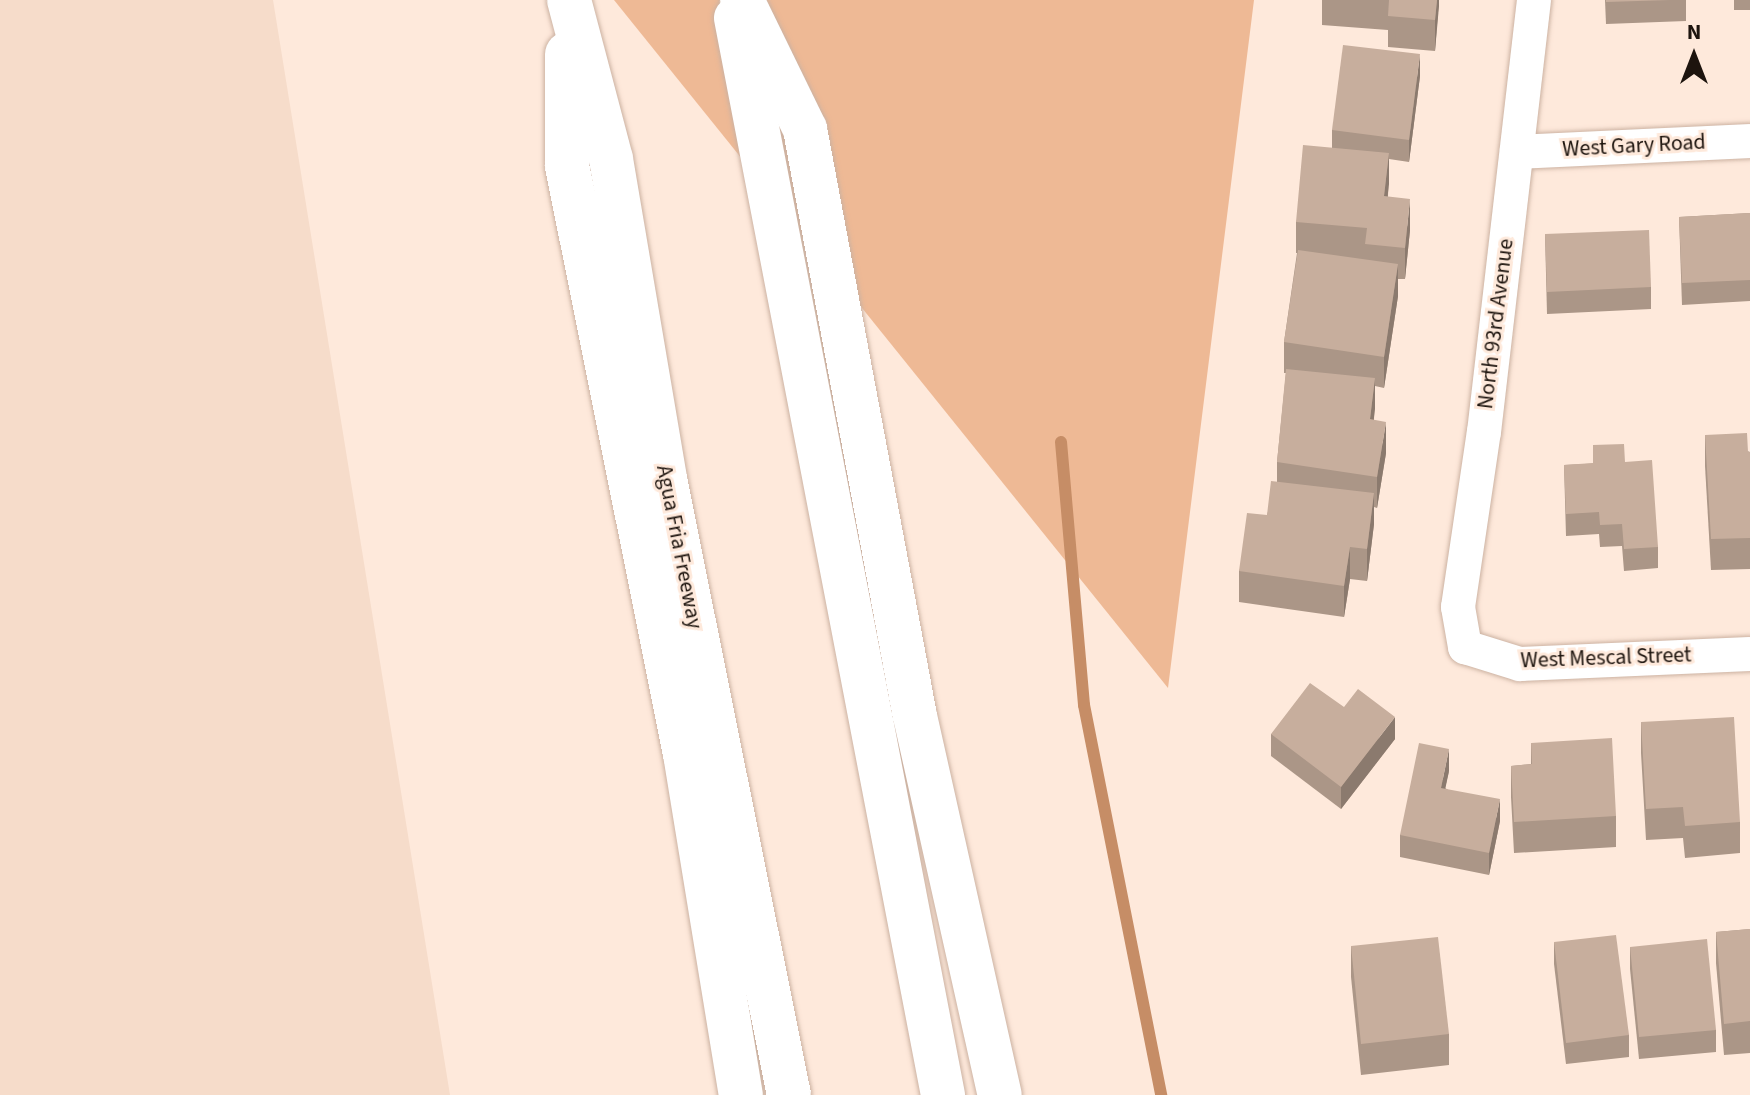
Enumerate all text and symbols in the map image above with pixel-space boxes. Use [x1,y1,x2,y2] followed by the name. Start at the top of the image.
[1654,16,1734,96] north arrow
[1687,16,1701,48] text: N
[1562,129,1706,163] street label: West Gary Road
[1472,237,1520,411] street label: North 93rd Avenue
[650,463,708,631] street label: Agua Fria Freeway
[1520,642,1692,674] street label: West Mescal Street

